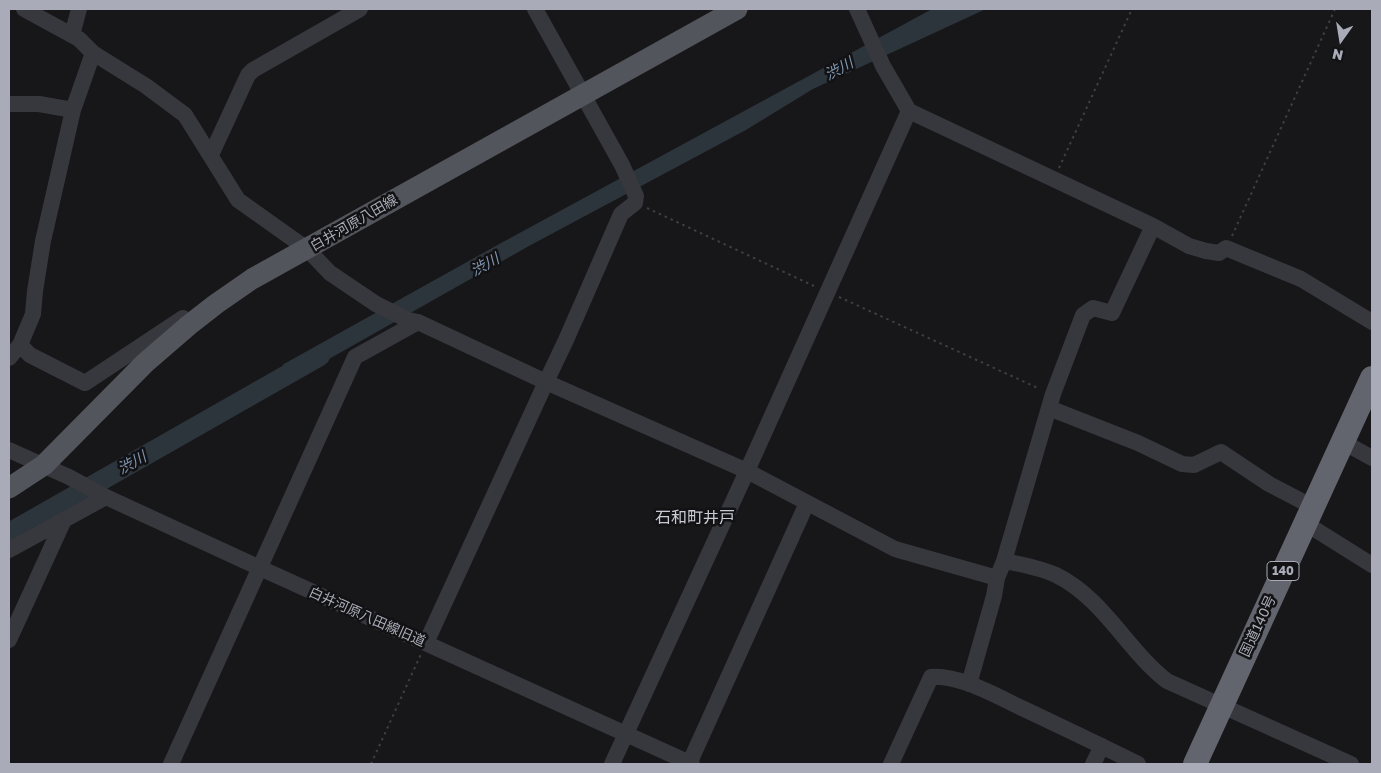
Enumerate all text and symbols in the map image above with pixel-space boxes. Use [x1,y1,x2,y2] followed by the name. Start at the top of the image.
[1316,15,1366,65] north arrow
[1330,46,1345,65] text: N
[822,54,856,84] water label: 渋川
[307,191,401,255] street label: 白井河原八田線
[468,250,502,280] water label: 渋川
[115,448,149,478] water label: 渋川
[655,508,735,528] district label: 石和町井戸
[1267,562,1299,580] road number: 140
[306,584,428,650] street label: 白井河原八田線旧道
[1236,593,1280,659] street label: 国道140号

